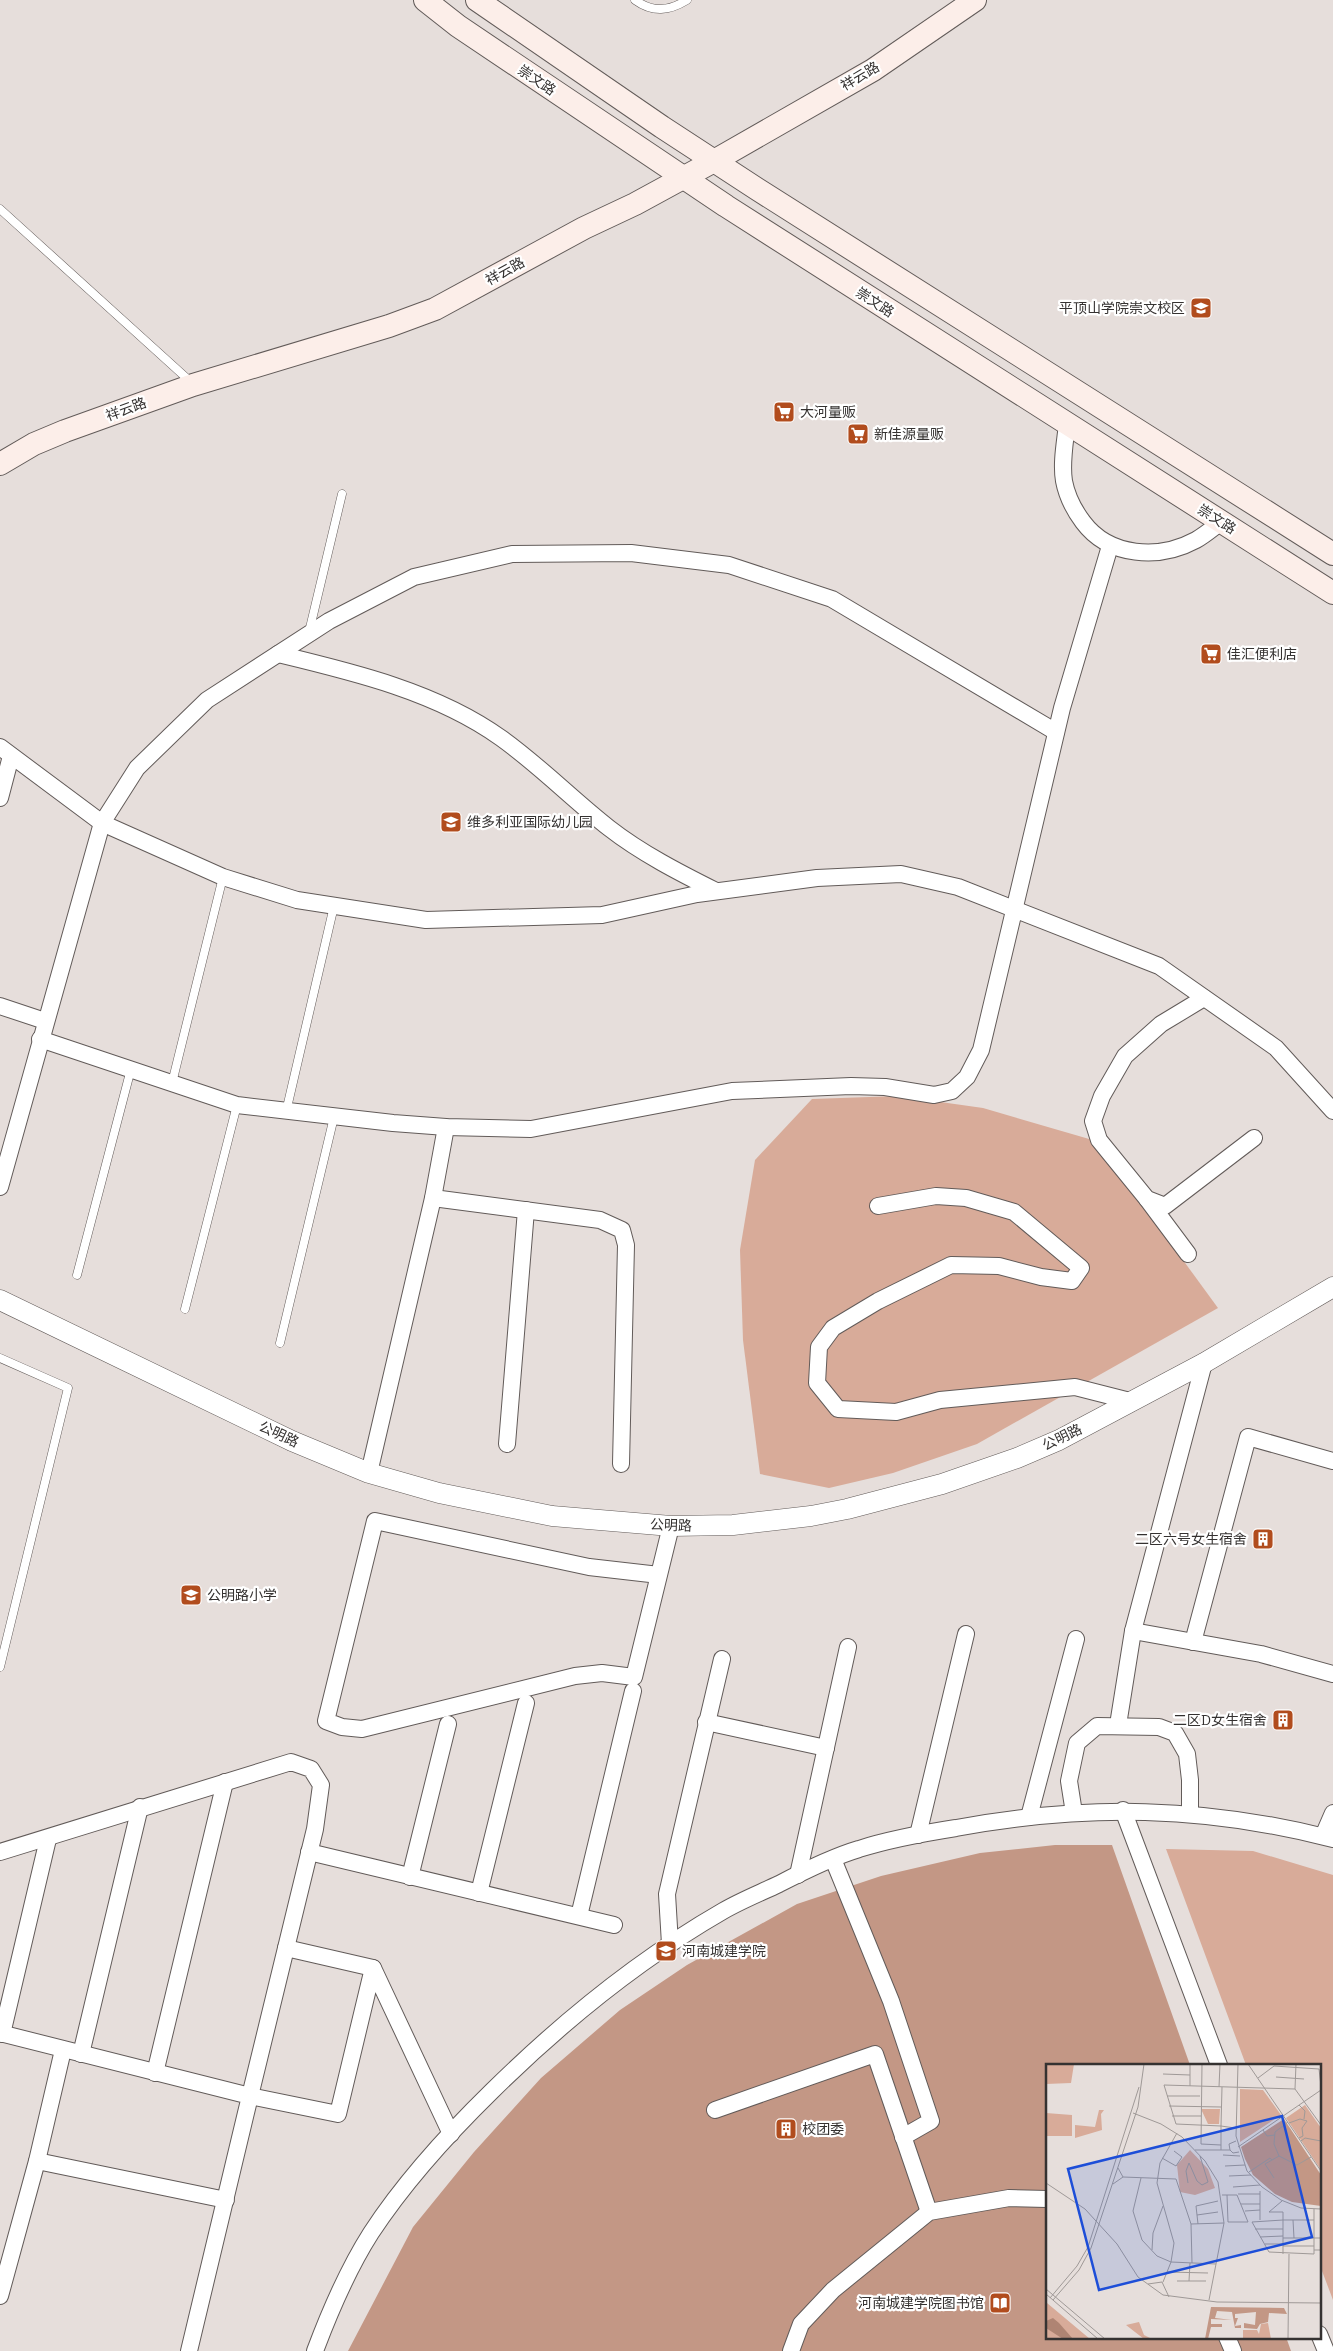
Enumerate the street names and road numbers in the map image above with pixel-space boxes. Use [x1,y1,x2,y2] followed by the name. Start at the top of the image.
[838,58,883,95] street label: 祥云路
[515,62,559,99] street label: 崇文路
[483,254,528,289] street label: 祥云路
[852,284,897,321] street label: 崇文路
[104,394,149,425] street label: 祥云路
[1194,501,1239,538] street label: 崇文路
[256,1418,301,1451] street label: 公明路
[1040,1421,1085,1454] street label: 公明路
[650,1516,692,1535] street label: 公明路

